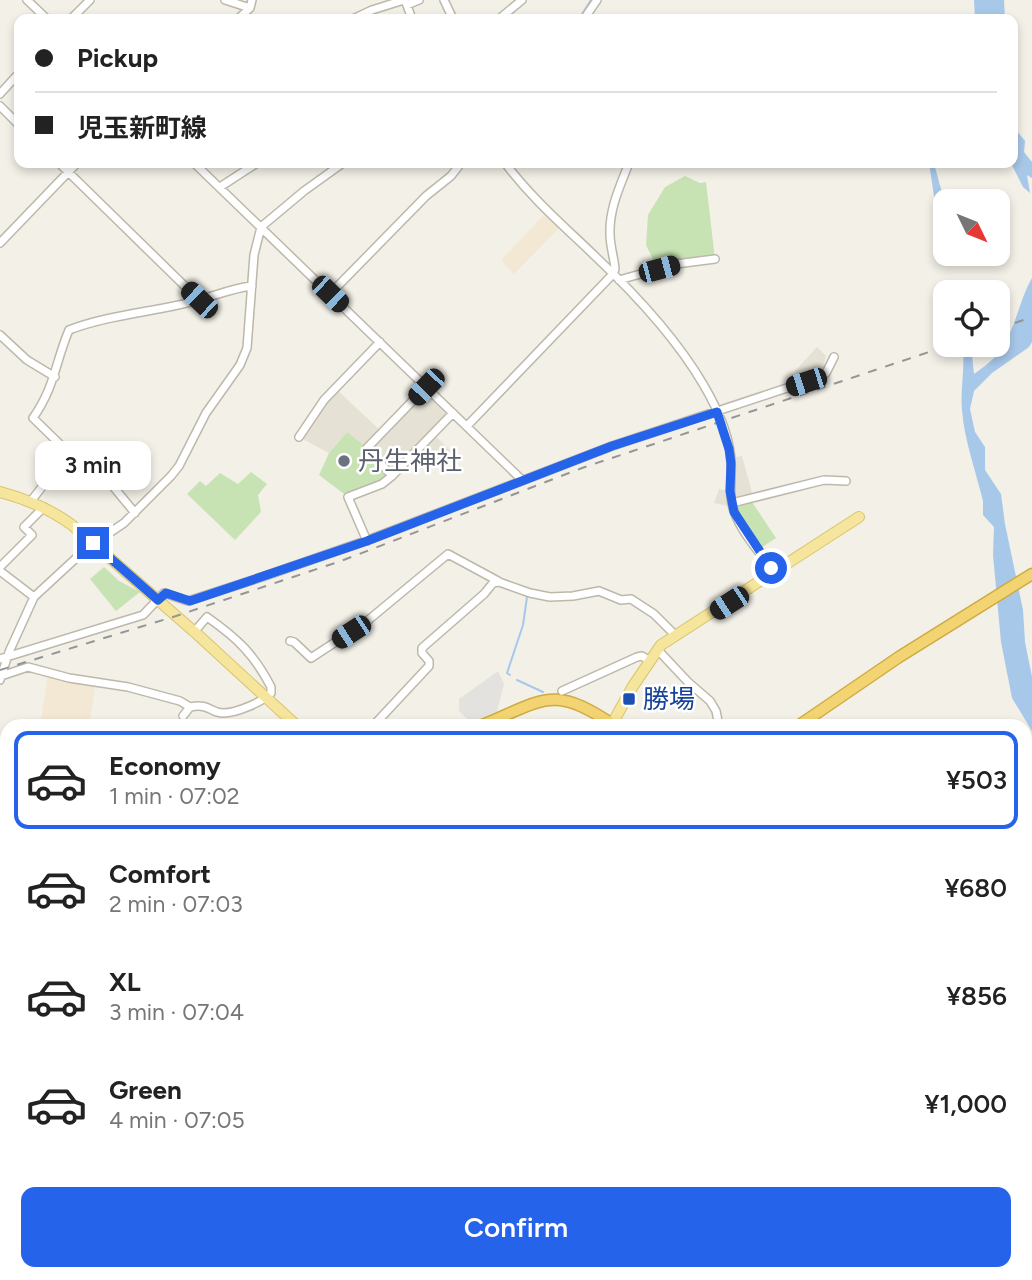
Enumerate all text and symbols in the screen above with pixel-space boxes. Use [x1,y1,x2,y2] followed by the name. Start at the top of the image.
[77,42,158,74] text: Pickup
[77,112,207,144] text: 児玉新町線
[933,189,1010,266] north arrow
[933,189,1010,357] map controls
[636,253,683,285] car
[308,272,353,316] car
[177,278,222,322] car
[933,280,1010,357] button: locate
[404,365,449,409] car
[783,366,830,398] car
[35,442,151,490] callout: 3 min
[358,445,462,477] place label: 丹生神社
[65,451,121,479] text: 3 min
[336,453,352,469] marker: 丹生神社
[77,527,109,559] route end
[755,552,787,584] route start
[706,583,753,623] car
[328,612,375,652] car
[643,683,695,715] place label: 勝場
[621,691,637,707] marker: 勝場
[25,749,88,812] icon: car
[109,750,221,782] text: Economy
[946,764,1007,796] text: ¥503
[109,782,240,810] text: 1 min · 07:02
[25,857,88,920] icon: car
[109,858,211,890] text: Comfort
[944,872,1007,904] text: ¥680
[109,890,243,918] text: 2 min · 07:03
[25,965,88,1028] icon: car
[109,966,141,998] text: XL
[946,980,1007,1012] text: ¥856
[109,998,244,1026] text: 3 min · 07:04
[25,1073,88,1136] icon: car
[109,1074,182,1106] text: Green
[924,1088,1007,1120] text: ¥1,000
[109,1106,245,1134] text: 4 min · 07:05
[21,1187,1011,1267] button: Confirm

